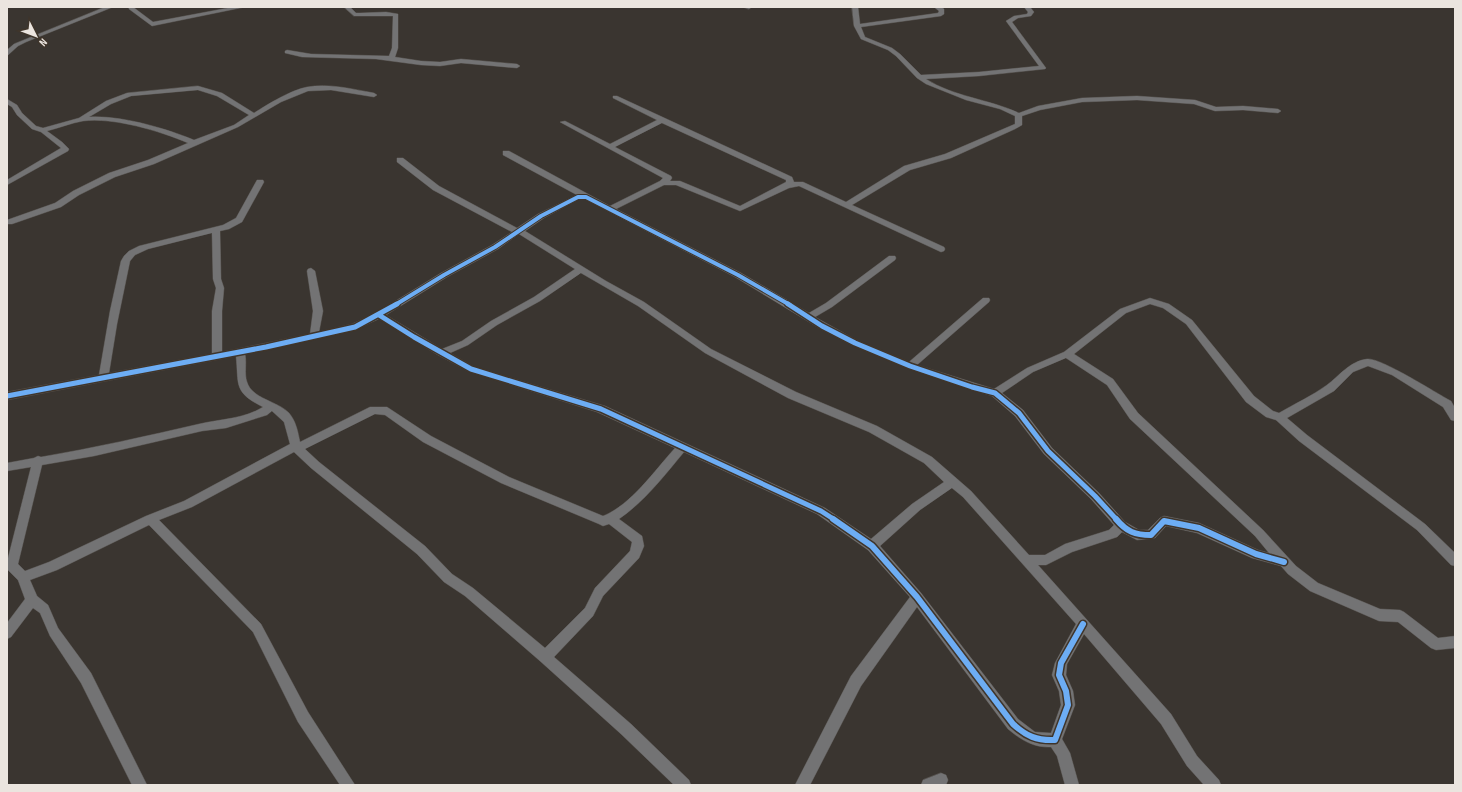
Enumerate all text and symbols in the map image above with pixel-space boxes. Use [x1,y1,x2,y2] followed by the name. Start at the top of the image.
[16,16,56,56] north arrow
[36,36,50,49] text: N

